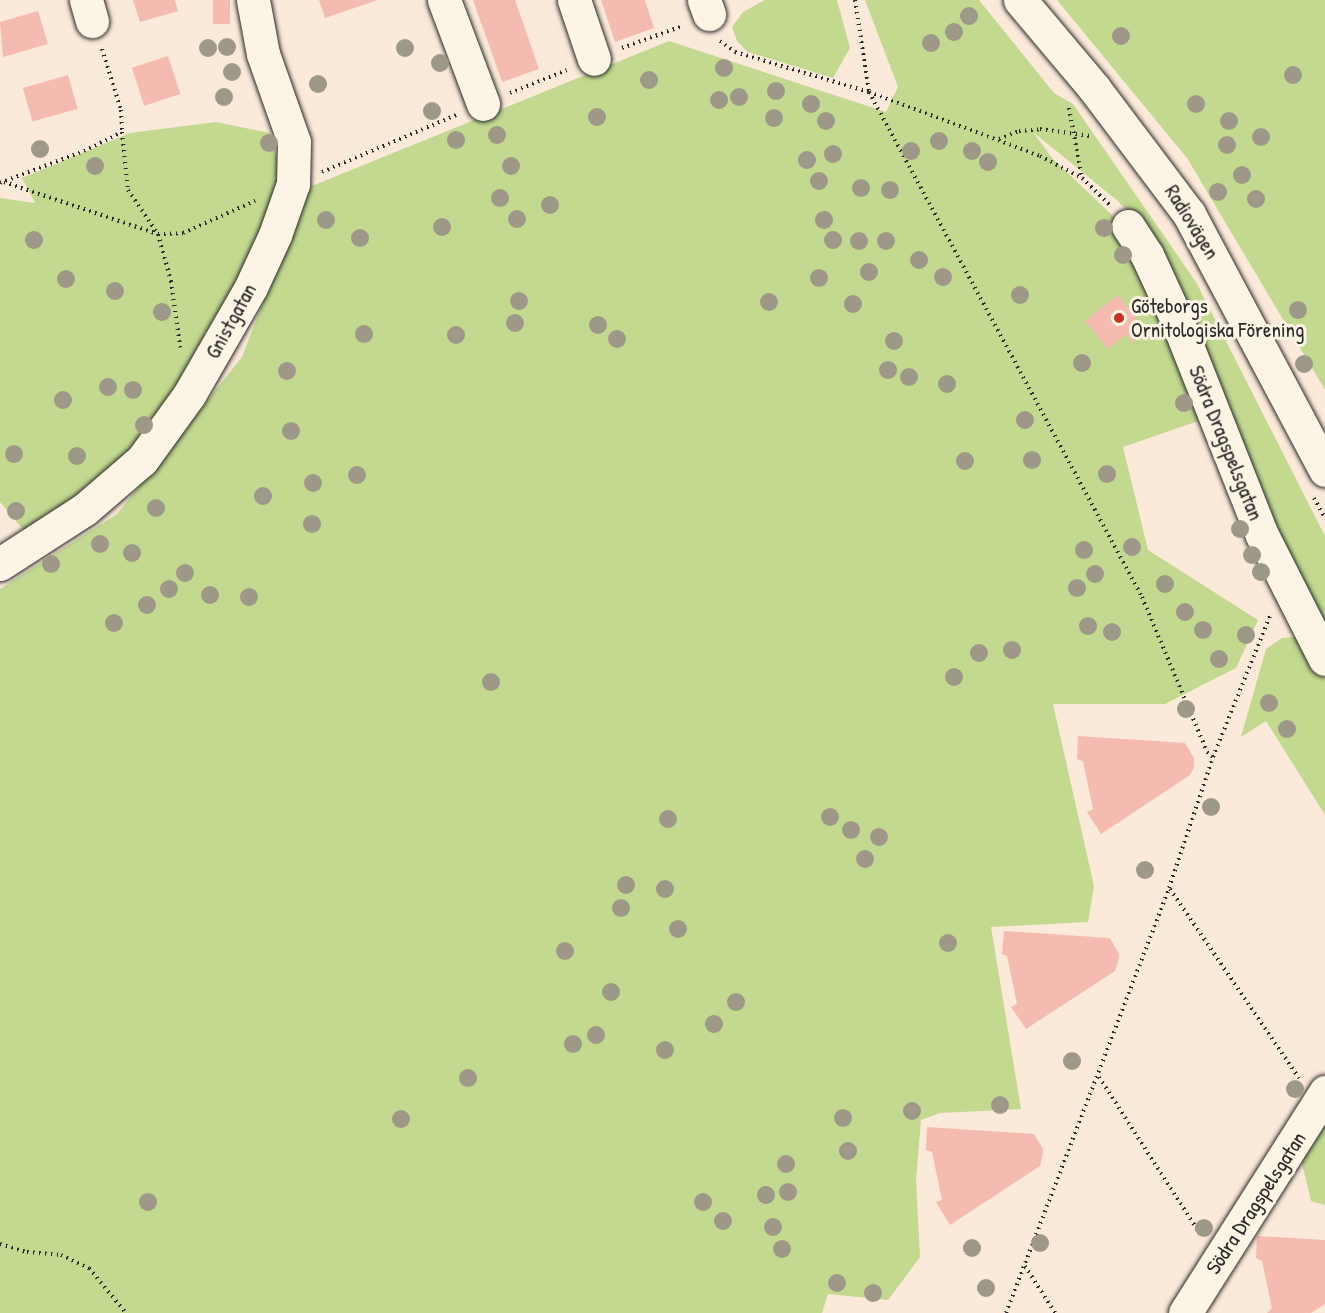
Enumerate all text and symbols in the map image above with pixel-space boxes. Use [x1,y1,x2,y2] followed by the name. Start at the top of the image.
[1159,180,1225,264] street label: Radiovägen
[200,279,262,363] street label: Gnistgatan
[1131,293,1304,343] place label: Göteborgs Ornitologiska Förening
[1112,311,1126,325] marker: Göteborgs Ornitologiska Förening
[1183,362,1269,524] street label: Södra Dragspelsgatan
[1201,1127,1311,1279] street label: Södra Dragspelsgatan

